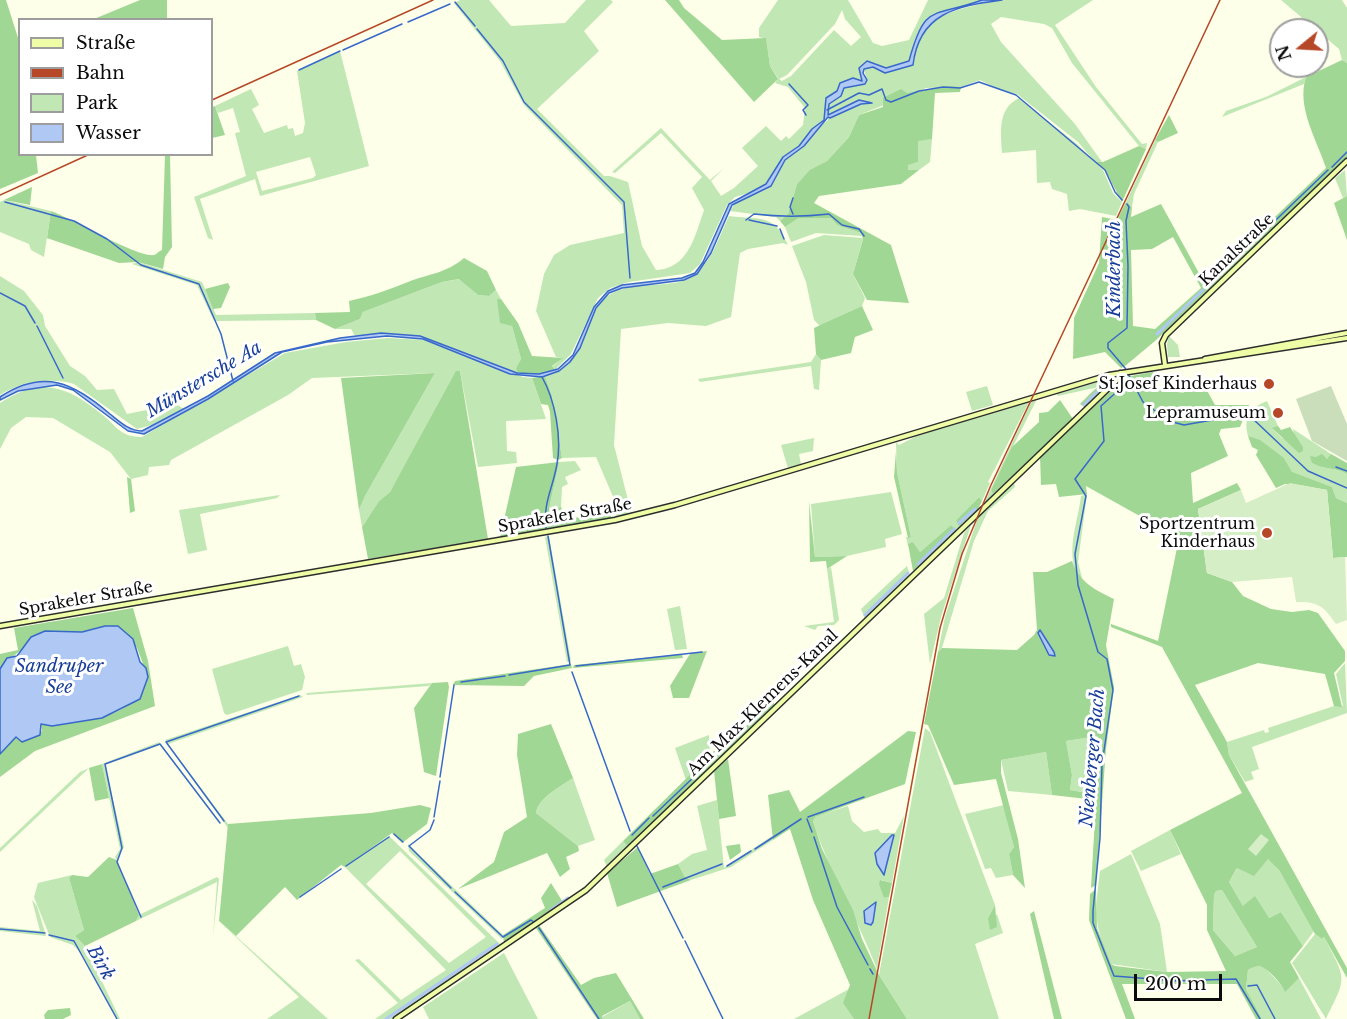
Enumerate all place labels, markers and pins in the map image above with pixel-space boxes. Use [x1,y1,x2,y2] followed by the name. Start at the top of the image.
[1098,374,1257,394] place label: St.Josef Kinderhaus
[1262,377,1276,391] marker: St.Josef Kinderhaus
[1146,403,1266,423] place label: Lepramuseum
[1271,406,1285,420] marker: Lepramuseum
[1139,514,1255,552] place label: Sportzentrum Kinderhaus
[1260,526,1274,540] marker: Sportzentrum Kinderhaus

